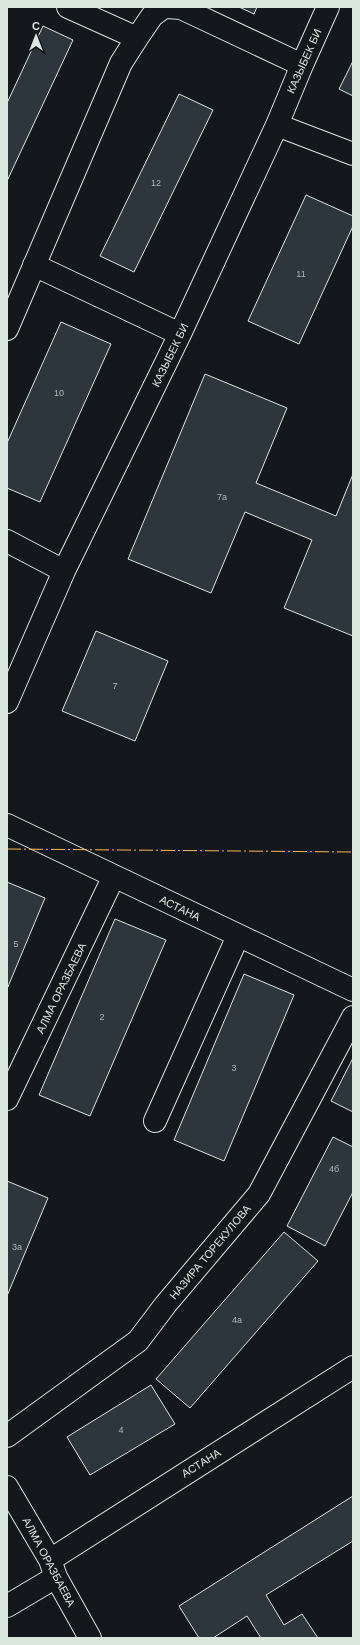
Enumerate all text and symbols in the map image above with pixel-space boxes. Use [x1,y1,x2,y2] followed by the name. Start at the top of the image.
[16,16,56,56] north arrow
[32,20,40,32] text: С
[284,27,324,95] street label: КАЗЫБЕК БИ
[151,178,161,188] house number: 12
[296,269,306,279] house number: 11
[149,321,191,389] street label: КАЗЫБЕК БИ
[54,388,64,398] house number: 10
[217,492,227,502] house number: 7а
[112,681,118,691] house number: 7
[158,893,203,923] street label: АСТАНА
[13,939,19,949] house number: 5
[34,940,88,1035] street label: АЛМА ОРАЗБАЕВА
[99,1012,105,1022] house number: 2
[231,1063,237,1073] house number: 3
[329,1164,339,1174] house number: 4б
[167,1202,253,1302] street label: НАЗИРА ТОРЕКУЛОВА
[12,1242,22,1252] house number: 3а
[232,1315,242,1325] house number: 4а
[118,1425,124,1435] house number: 4
[179,1446,223,1480] street label: АСТАНА
[20,1515,78,1609] street label: АЛМА ОРАЗБАЕВА

